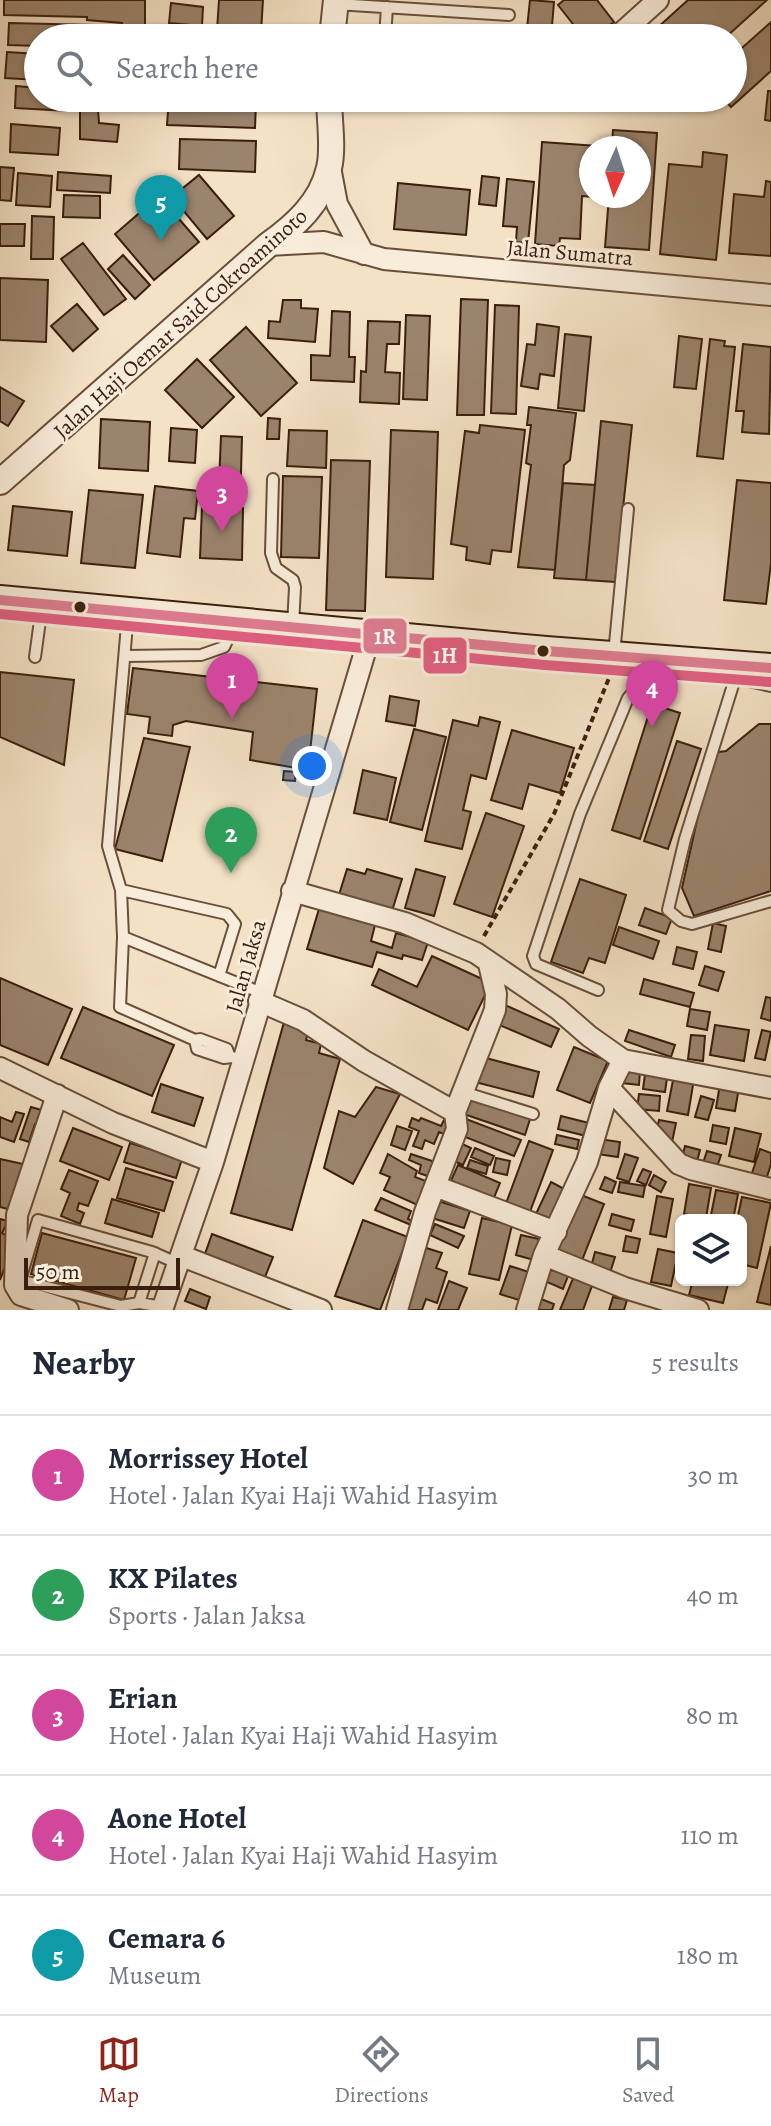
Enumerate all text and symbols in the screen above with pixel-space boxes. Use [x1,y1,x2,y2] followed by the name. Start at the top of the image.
[24,24,747,112] search box
[52,46,96,90] icon: search
[116,48,259,88] text: Search here
[579,136,651,208] north arrow
[135,175,187,241] pin: 5
[47,202,314,446] street label: Jalan Haji Oemar Said Cokroaminoto
[506,233,635,274] street label: Jalan Sumatra
[196,466,248,532] pin: 3
[72,599,88,615] unlabelled marker
[362,617,408,655] line badge: 1R
[374,622,397,652] text: 1R
[422,636,468,675] line badge: 1H
[433,641,457,671] text: 1H
[535,643,551,659] unlabelled marker
[206,653,258,719] pin: 1
[626,661,678,727] pin: 4
[292,746,332,786] your location
[205,807,257,873] pin: 2
[218,915,274,1016] street label: Jalan Jaksa
[675,1214,747,1286] map controls
[675,1214,747,1286] button: layers
[24,1254,180,1290] scale bar
[36,1257,80,1287] text: 50 m
[32,1339,135,1386] text: Nearby
[651,1345,739,1380] text: 5 results
[108,1438,308,1478] text: Morrissey Hotel
[53,1458,63,1493] text: 1
[688,1458,739,1493] text: 30 m
[108,1478,498,1513] text: Hotel · Jalan Kyai Haji Wahid Hasyim
[108,1558,238,1598] text: KX Pilates
[52,1578,64,1613] text: 2
[687,1578,739,1613] text: 40 m
[108,1598,306,1633] text: Sports · Jalan Jaksa
[108,1678,178,1718] text: Erian
[52,1698,64,1733] text: 3
[686,1698,739,1733] text: 80 m
[108,1718,498,1753] text: Hotel · Jalan Kyai Haji Wahid Hasyim
[108,1798,246,1838] text: Aone Hotel
[52,1818,64,1853] text: 4
[681,1818,739,1853] text: 110 m
[108,1838,498,1873] text: Hotel · Jalan Kyai Haji Wahid Hasyim
[108,1918,225,1958] text: Cemara 6
[52,1938,64,1973] text: 5
[677,1938,739,1973] text: 180 m
[108,1958,201,1993] text: Museum
[97,2032,141,2110] tab: Map
[334,2032,429,2110] tab: Directions
[622,2032,674,2110] tab: Saved

